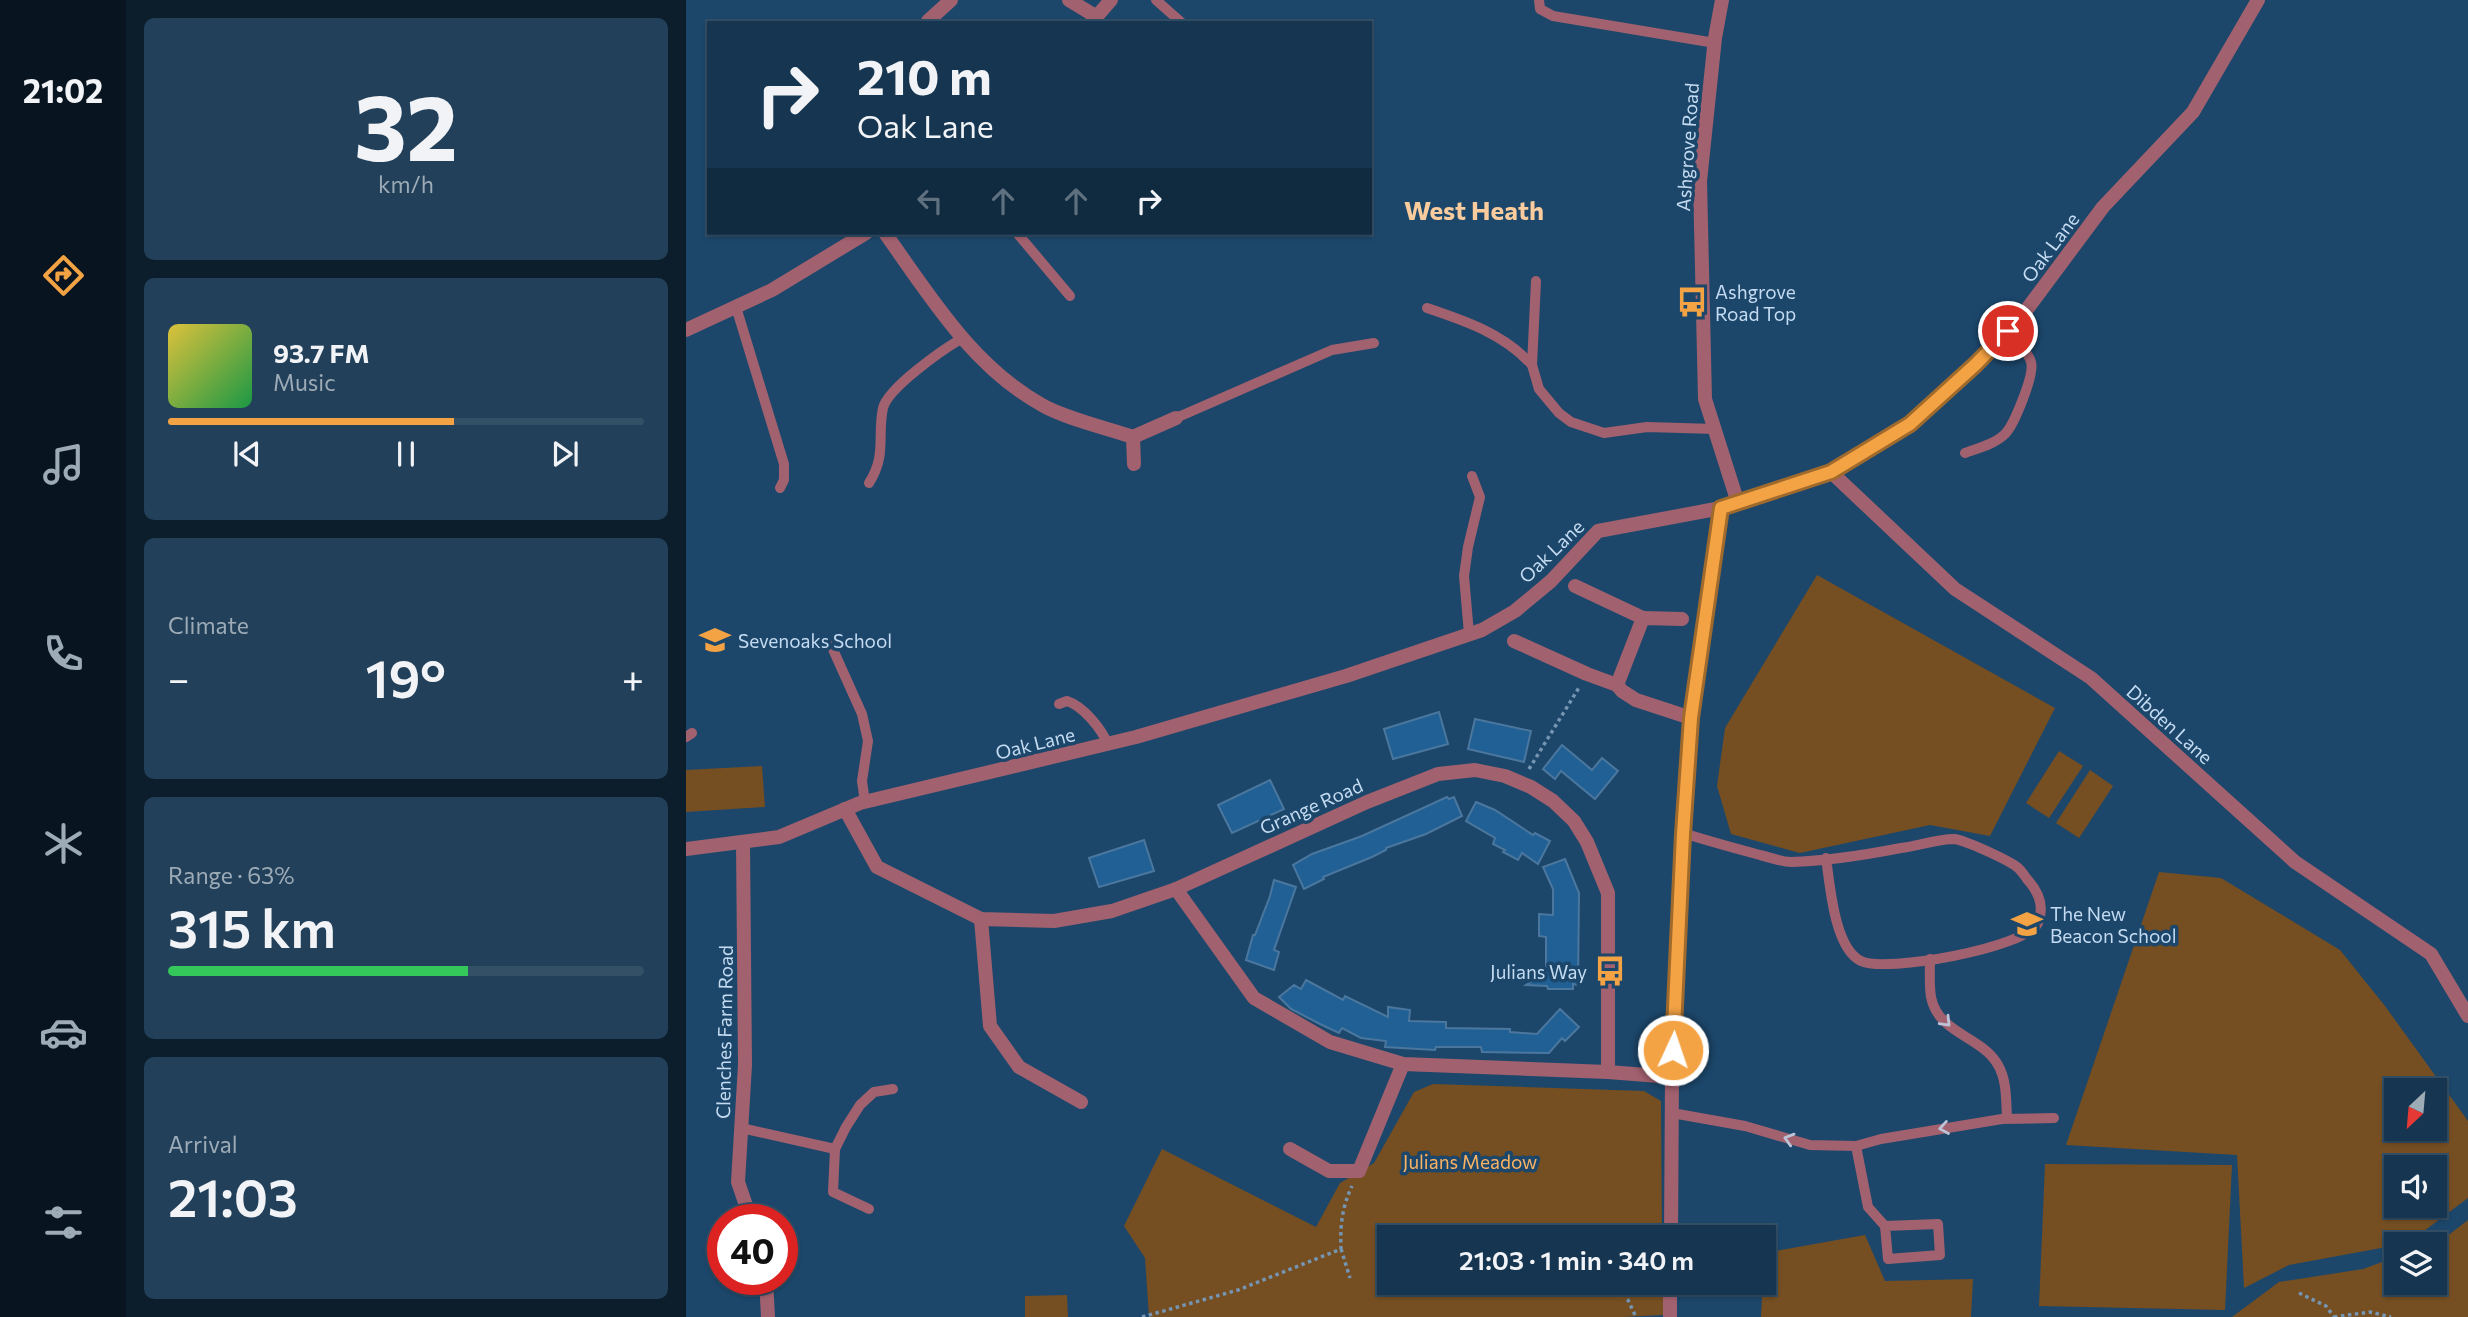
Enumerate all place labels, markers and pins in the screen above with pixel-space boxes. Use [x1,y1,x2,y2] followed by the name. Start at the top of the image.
[1715,280,1796,325] place label: Ashgrove Road Top
[1675,285,1709,319] bus stop icon: Ashgrove Road Top
[1978,301,2038,361] pin
[698,623,732,657] school or university icon: Sevenoaks School
[738,629,892,652] place label: Sevenoaks School
[2050,902,2176,947] place label: The New Beacon School
[2010,907,2044,941] school or university icon: The New Beacon School
[1593,954,1627,988] bus stop icon: Julians Way
[1490,960,1587,983] place label: Julians Way

